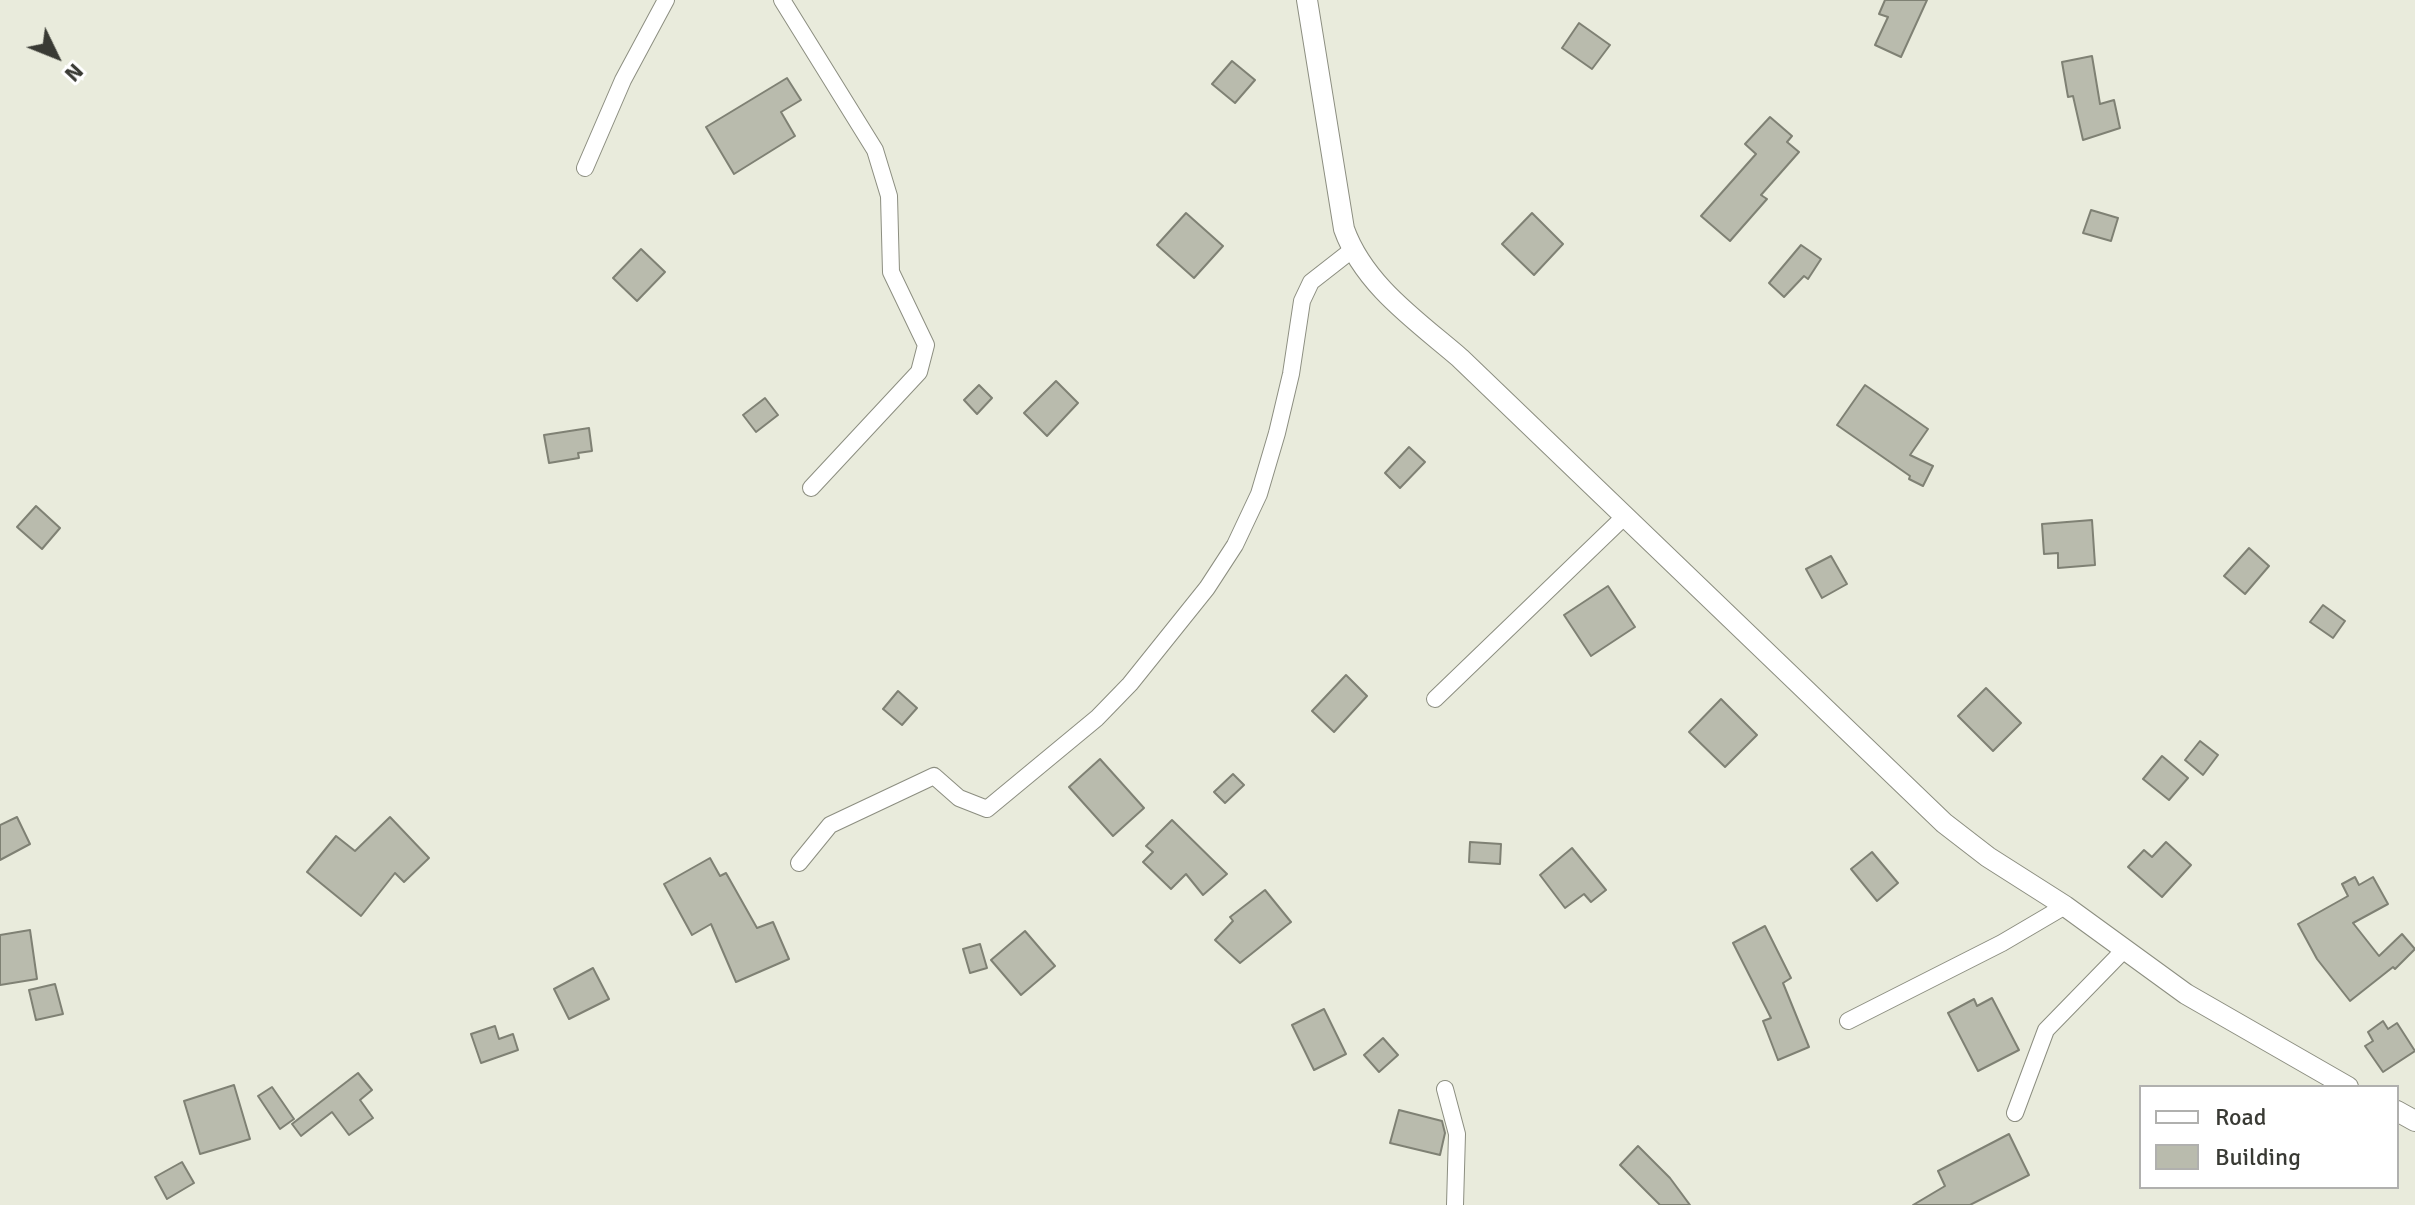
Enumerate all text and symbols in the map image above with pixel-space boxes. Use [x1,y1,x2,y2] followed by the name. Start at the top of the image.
[16,16,96,96] north arrow
[59,58,89,88] text: N
[2139,1085,2399,1189] legend
[2215,1102,2266,1132] text: Road
[2215,1142,2301,1172] text: Building

